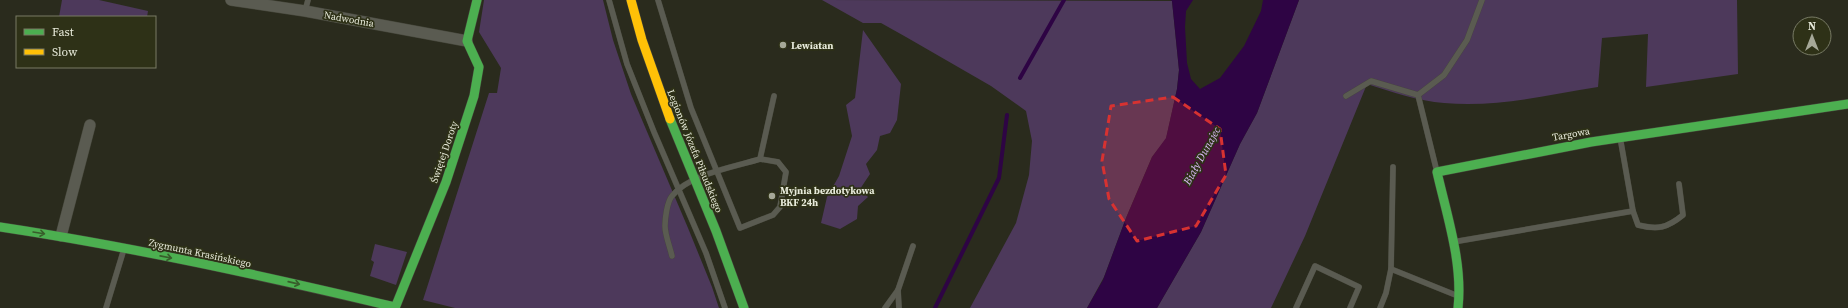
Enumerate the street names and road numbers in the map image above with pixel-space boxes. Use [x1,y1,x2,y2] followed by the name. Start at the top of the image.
[323,8,376,30] street label: Nadwodnia
[664,87,726,215] street label: Legionów Józefa Piłsudskiego
[427,119,461,185] street label: Świętej Doroty
[1551,124,1592,144] street label: Targowa
[148,236,253,270] street label: Zygmunta Krasińskiego

